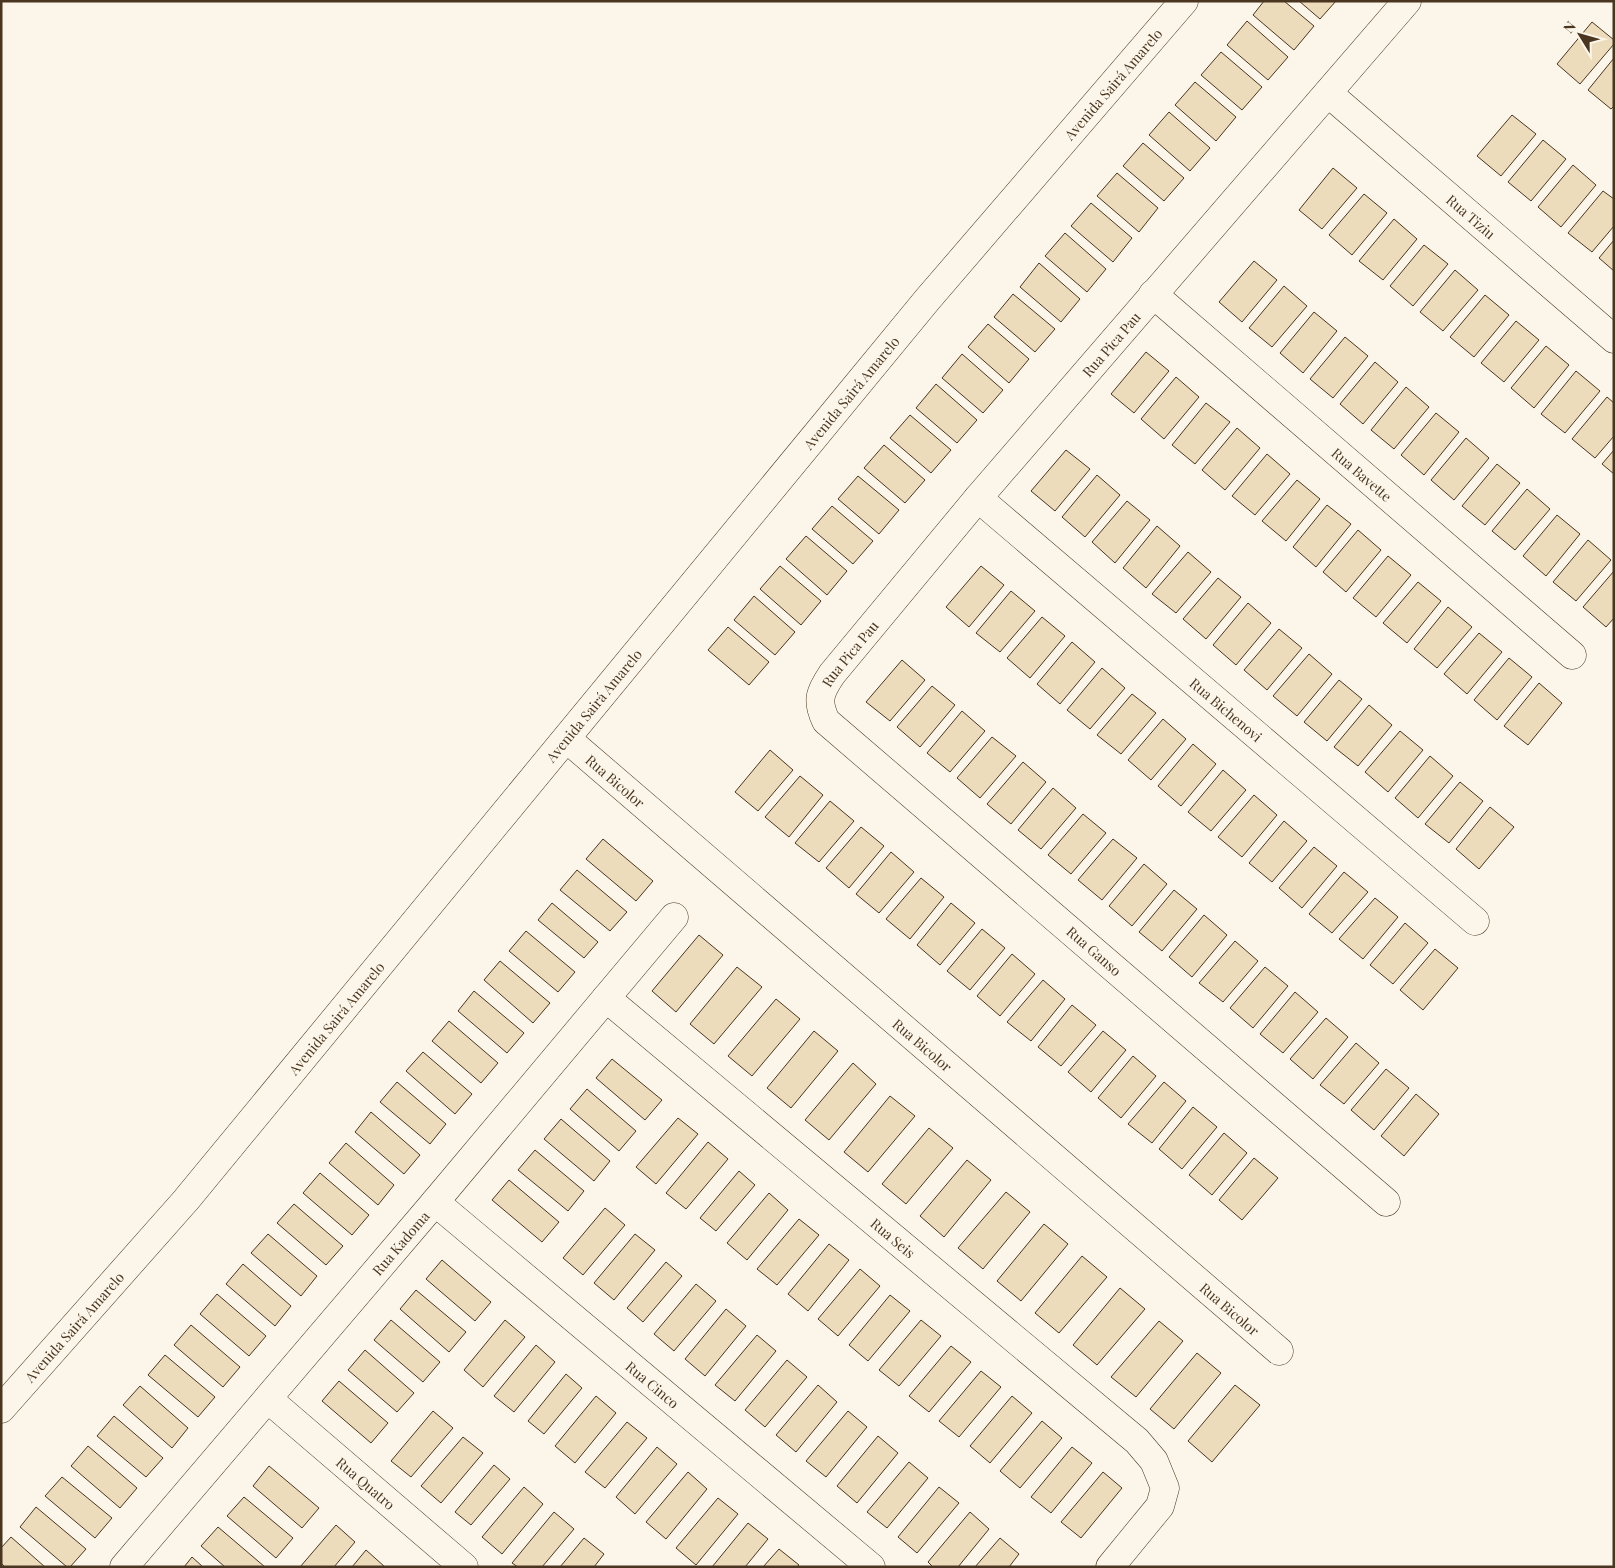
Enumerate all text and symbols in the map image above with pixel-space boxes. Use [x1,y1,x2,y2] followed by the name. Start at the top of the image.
[1555,10,1605,60] north arrow
[1559,17,1580,37] text: N
[1059,24,1166,144] street label: Avenida Sairá Amarelo
[1443,190,1500,243] street label: Rua Tiziu
[1077,308,1144,381] street label: Rua Pica Pau
[798,332,903,454] street label: Avenida Sairá Amarelo
[1328,443,1396,505] street label: Rua Bavette
[817,616,882,690] street label: Rua Pica Pau
[541,644,646,767] street label: Avenida Sairá Amarelo
[1186,673,1266,745] street label: Rua Bichenovi
[582,750,650,812] street label: Rua Bicolor
[1063,922,1126,980] street label: Rua Ganso
[283,957,388,1079] street label: Avenida Sairá Amarelo
[889,1014,957,1076] street label: Rua Bicolor
[367,1207,433,1279] street label: Rua Kadoma
[867,1213,919,1262] street label: Rua Seis
[19,1267,128,1387] street label: Avenida Sairá Amarelo
[1196,1278,1264,1340] street label: Rua Bicolor
[622,1356,684,1412] street label: Rua Cinco
[333,1452,400,1514] street label: Rua Quatro

